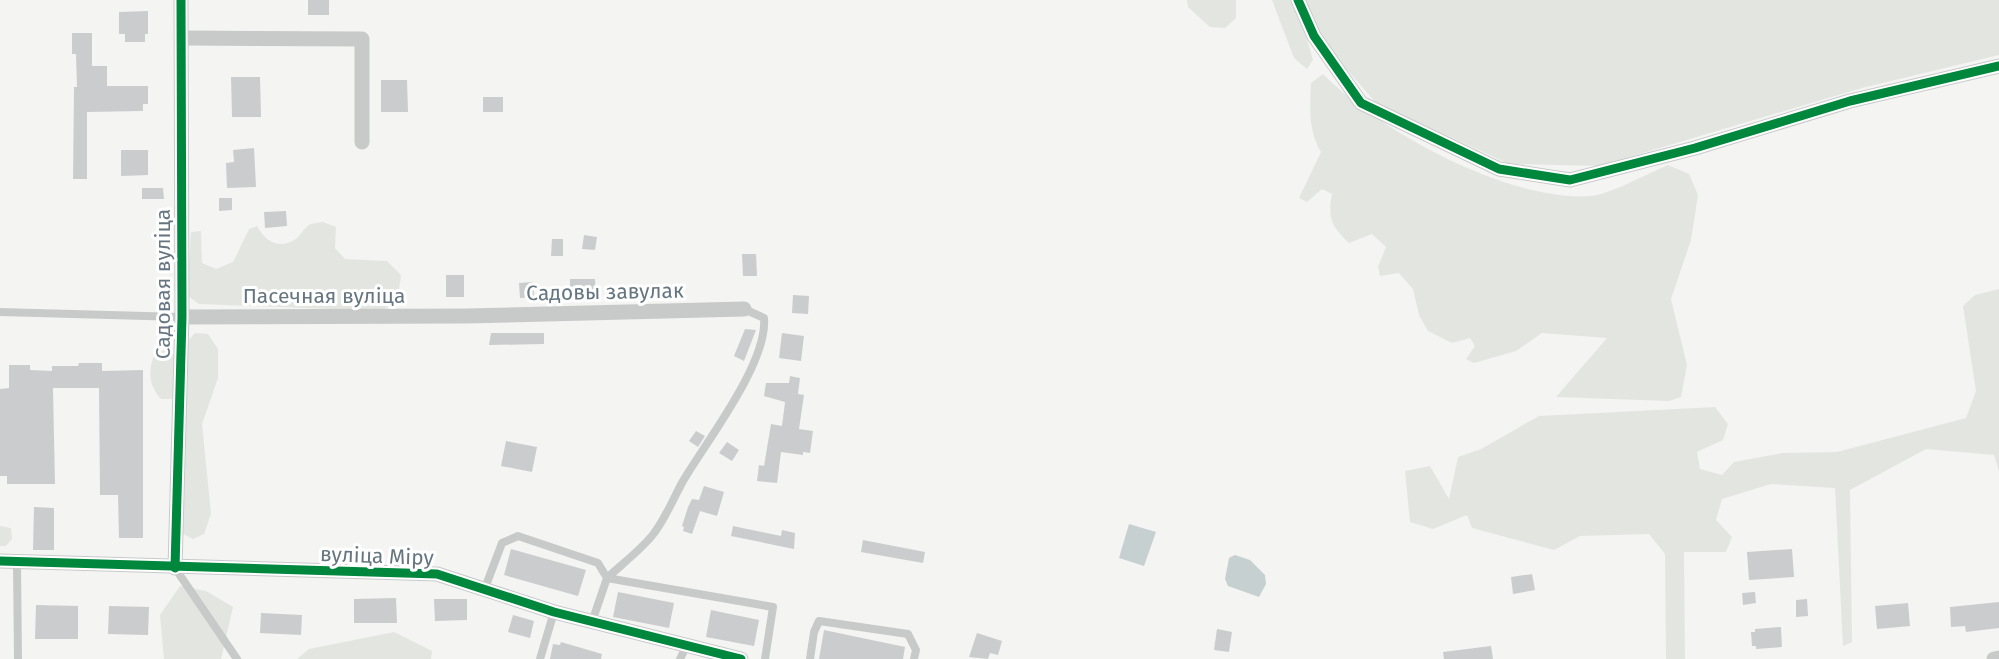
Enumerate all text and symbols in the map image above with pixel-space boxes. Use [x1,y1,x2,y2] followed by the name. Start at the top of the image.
[150,209,176,359] street label: Садовая вуліца
[526,278,684,306] street label: Садовы завулак
[243,283,405,309] street label: Пасечная вуліца
[320,541,435,571] street label: вуліца Міру

